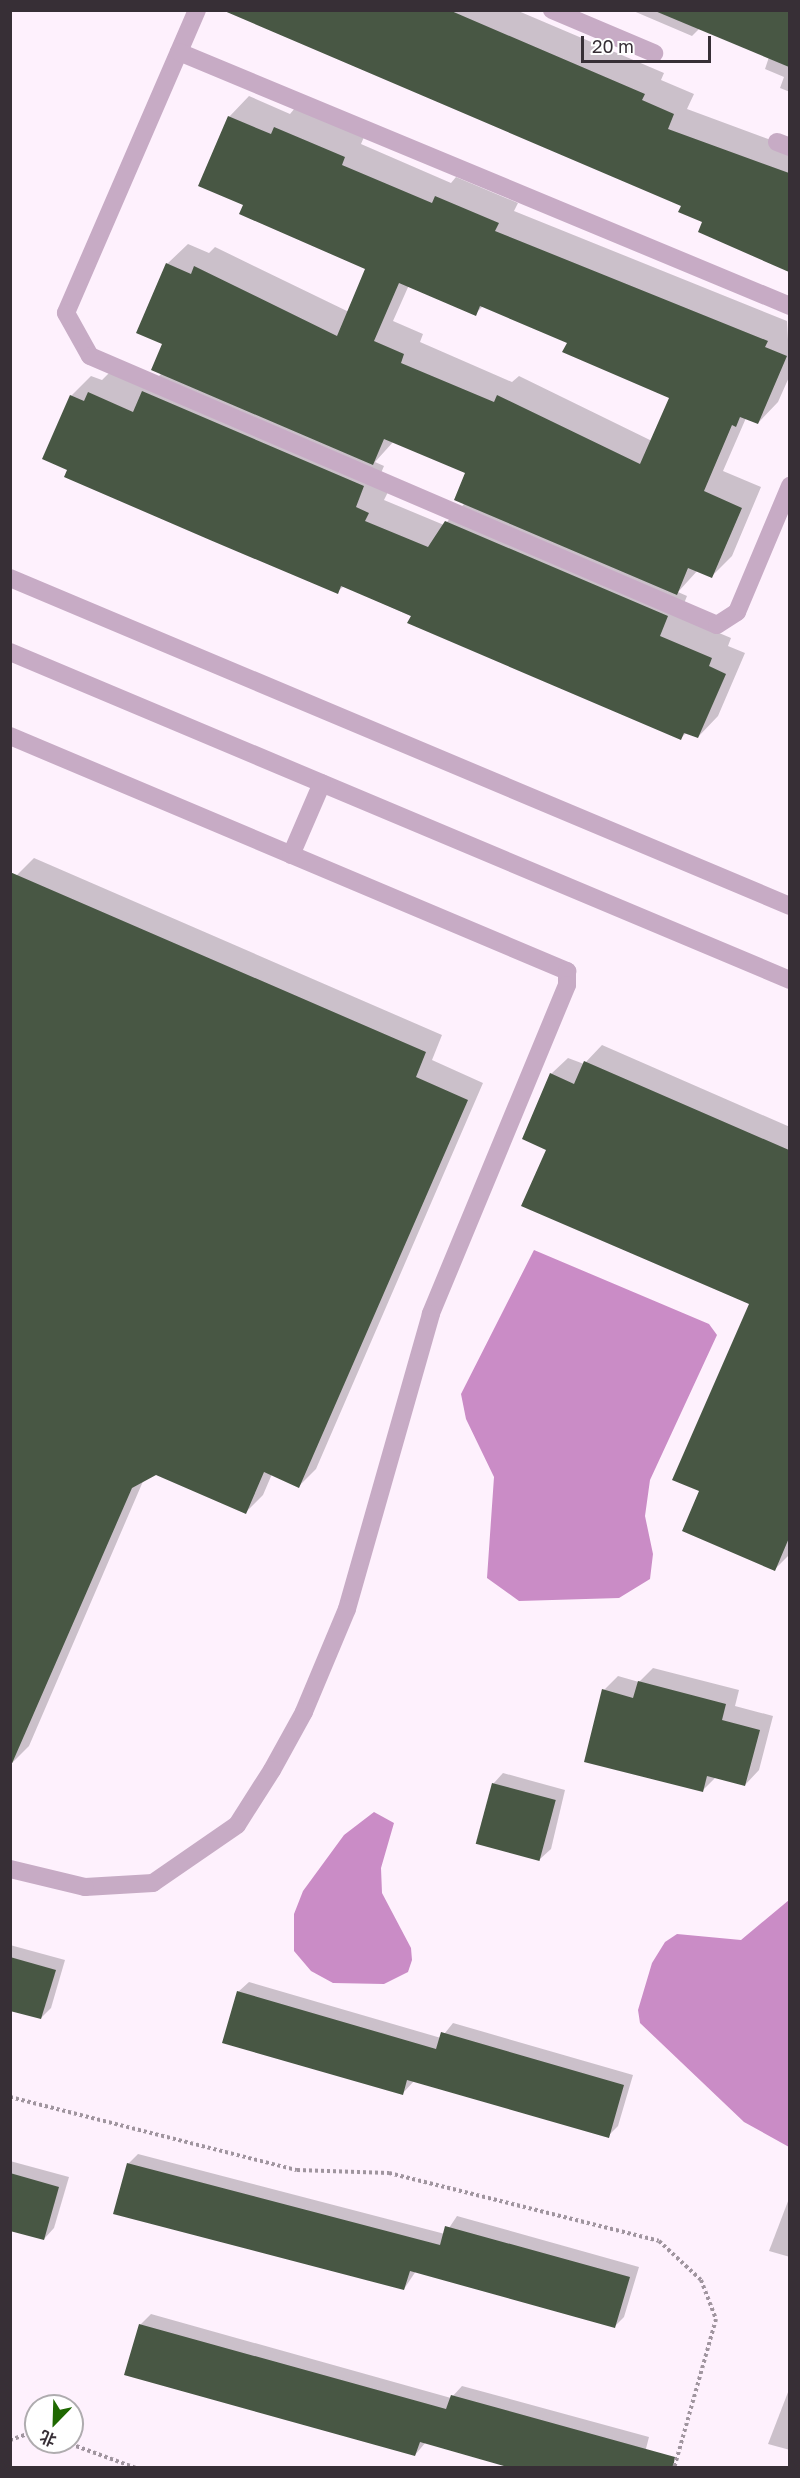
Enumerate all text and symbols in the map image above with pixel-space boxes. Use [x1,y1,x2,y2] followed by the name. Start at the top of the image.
[584,24,714,62] scale bar
[592,35,634,57] text: 20 m
[24,2394,84,2454] north arrow
[36,2426,59,2451] text: 北

